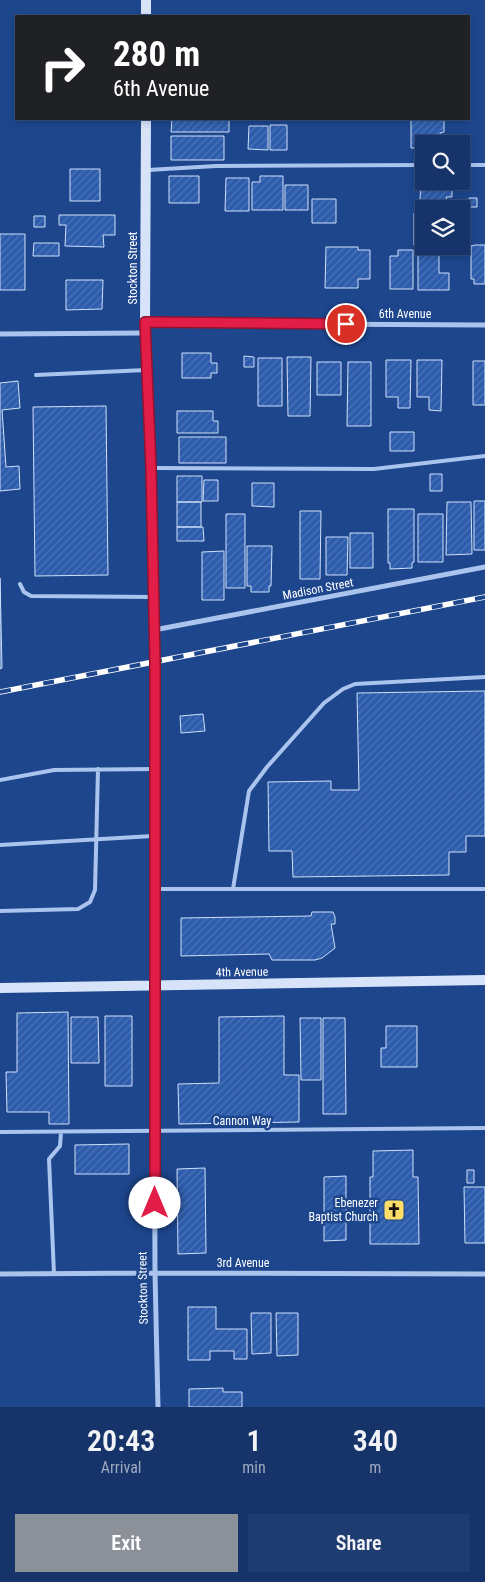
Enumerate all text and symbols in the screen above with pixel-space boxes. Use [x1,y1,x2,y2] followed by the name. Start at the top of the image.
[113,34,200,75] text: 280 m
[30,35,95,100] icon: right
[113,76,209,101] text: 6th Avenue
[415,135,470,255] map controls
[415,135,470,190] button: search
[415,200,470,255] button: layers
[126,231,140,304] street label: Stockton Street
[325,303,367,345] pin
[379,307,432,321] street label: 6th Avenue
[332,310,360,338] icon: arrive
[281,575,355,603] street label: Madison Street
[216,965,269,979] street label: 4th Avenue
[213,1114,271,1128] street label: Cannon Way
[128,1176,180,1228] position arrow
[308,1196,378,1224] place label: Ebenezer Baptist Church
[382,1198,406,1222] church icon: Ebenezer Baptist Church
[135,1251,151,1325] street label: Stockton Street
[217,1256,270,1270] street label: 3rd Avenue
[87,1423,155,1458] text: 20:43
[246,1423,262,1458] text: 1
[353,1423,398,1458] text: 340
[101,1458,141,1477] text: Arrival
[242,1458,266,1477] text: min
[369,1458,381,1477] text: m
[15,1514,238,1572] button: Exit
[248,1514,470,1572] button: Share

